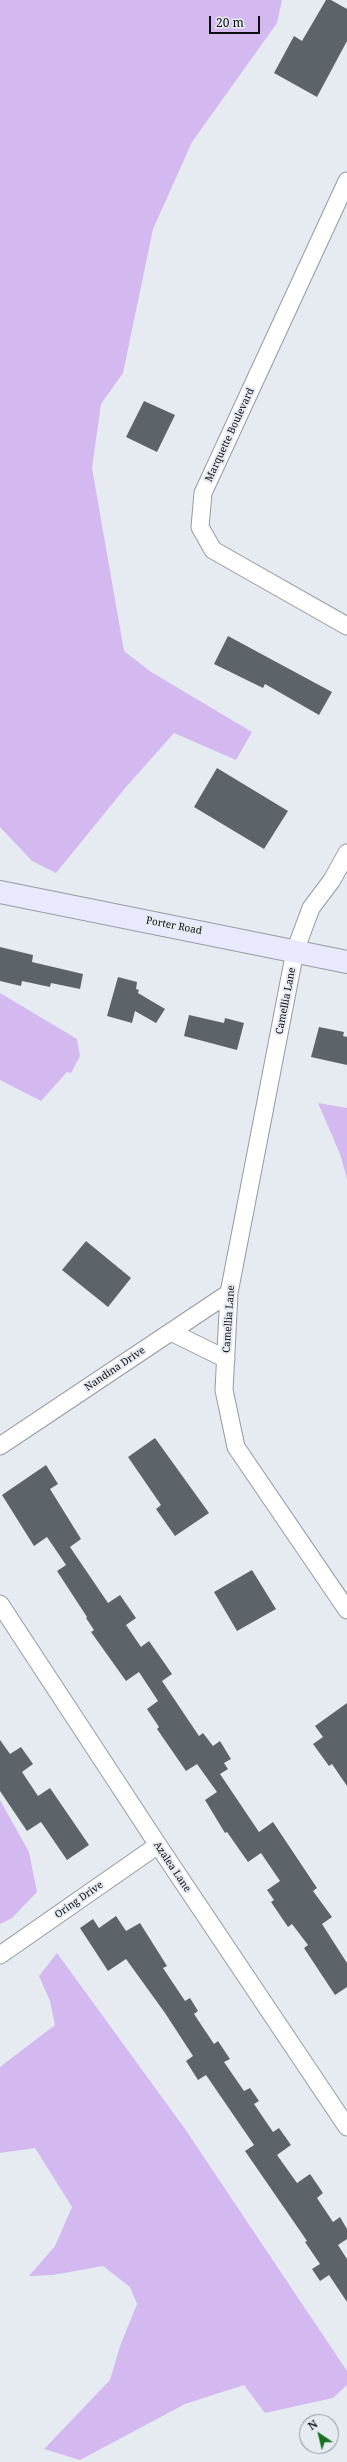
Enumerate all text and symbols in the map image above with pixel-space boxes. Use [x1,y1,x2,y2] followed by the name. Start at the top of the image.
[211,8,262,34] scale bar
[216,14,244,31] text: 20 m
[203,386,257,484] street label: Marquette Boulevard
[145,915,203,937] street label: Porter Road
[274,967,298,1035] street label: Camellia Lane
[221,1285,237,1353] street label: Camellia Lane
[83,1344,147,1394] street label: Nandina Drive
[151,1840,193,1894] street label: Azalea Lane
[53,1879,105,1921] street label: Oring Drive
[299,2414,339,2454] north arrow
[305,2416,320,2433] text: N

